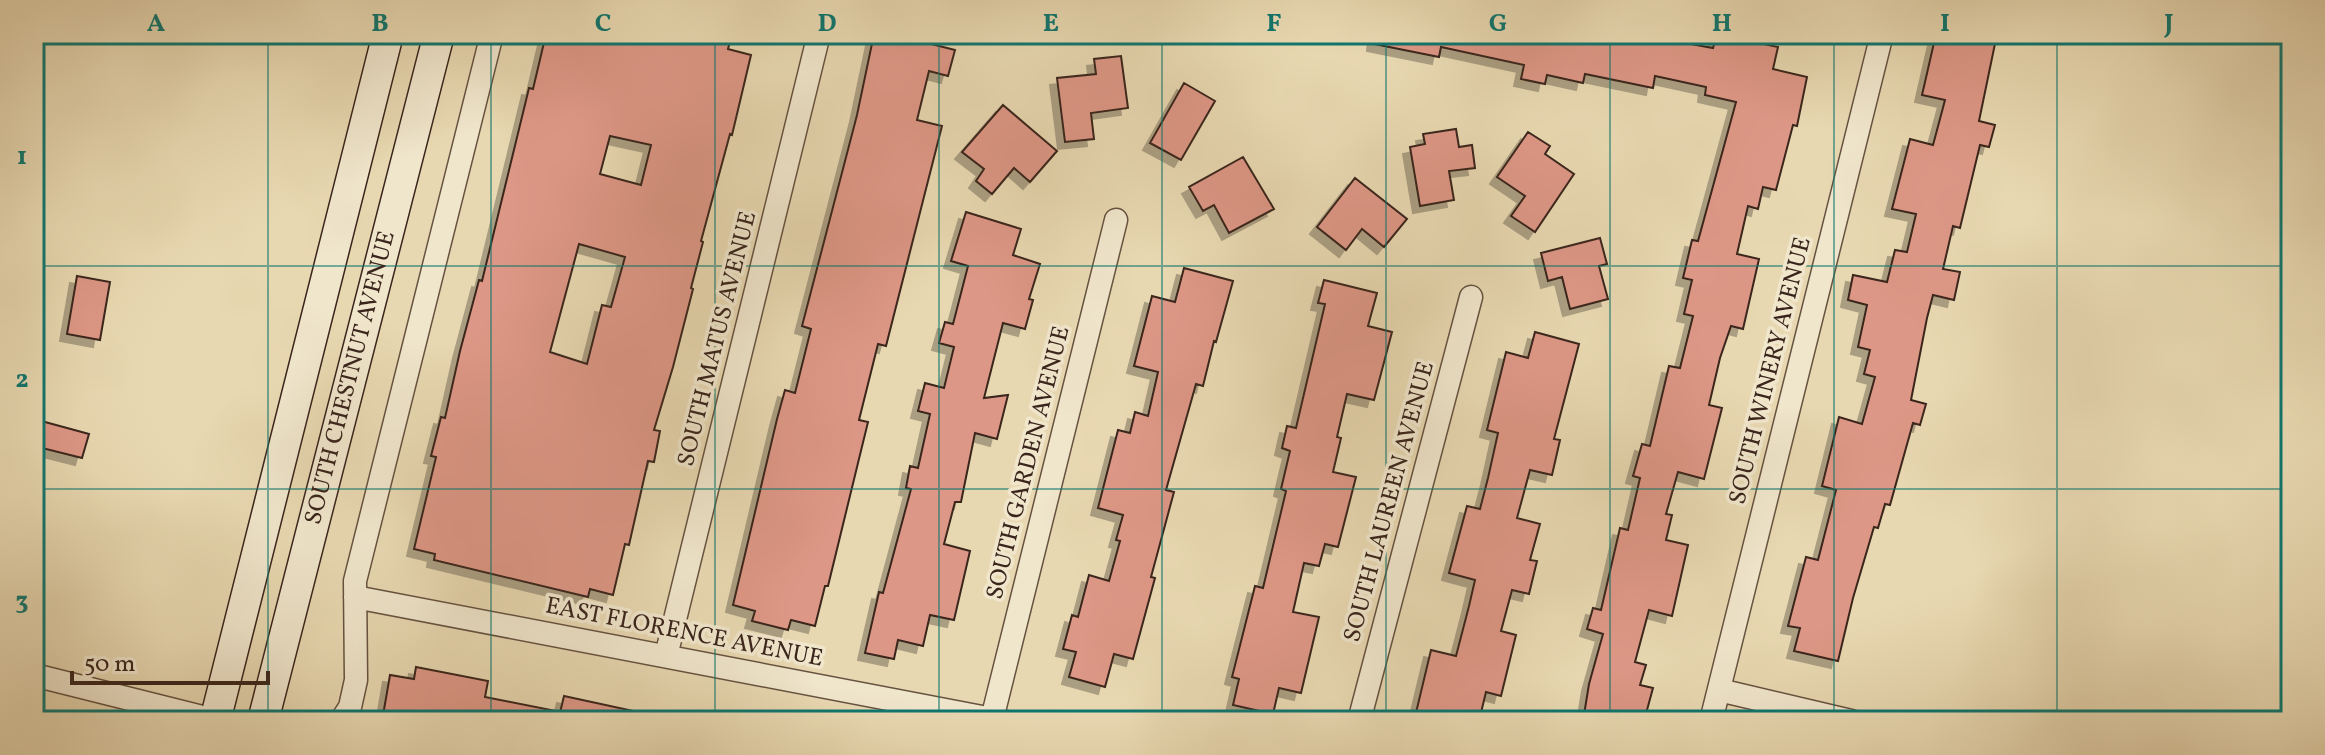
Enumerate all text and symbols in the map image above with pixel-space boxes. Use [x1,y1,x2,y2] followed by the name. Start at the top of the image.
[147,6,166,42] text: A
[371,6,389,42] text: B
[595,6,611,42] text: C
[817,6,837,42] text: D
[1043,6,1059,42] text: E
[1266,6,1282,42] text: F
[1489,6,1507,42] text: G
[1712,6,1732,42] text: H
[1940,6,1950,42] text: I
[2163,6,2174,42] text: J
[17,139,27,175] text: 1
[670,208,766,470] street label: SOUTH MATUS AVENUE
[297,228,405,529] street label: SOUTH CHESTNUT AVENUE
[1721,234,1821,508] street label: SOUTH WINERY AVENUE
[979,323,1079,603] street label: SOUTH GARDEN AVENUE
[1336,358,1444,646] street label: SOUTH LAUREEN AVENUE
[15,362,29,398] text: 2
[15,584,29,620] text: 3
[542,589,826,677] street label: EAST FLORENCE AVENUE
[72,635,268,685] scale bar
[84,648,136,682] text: 50 m

